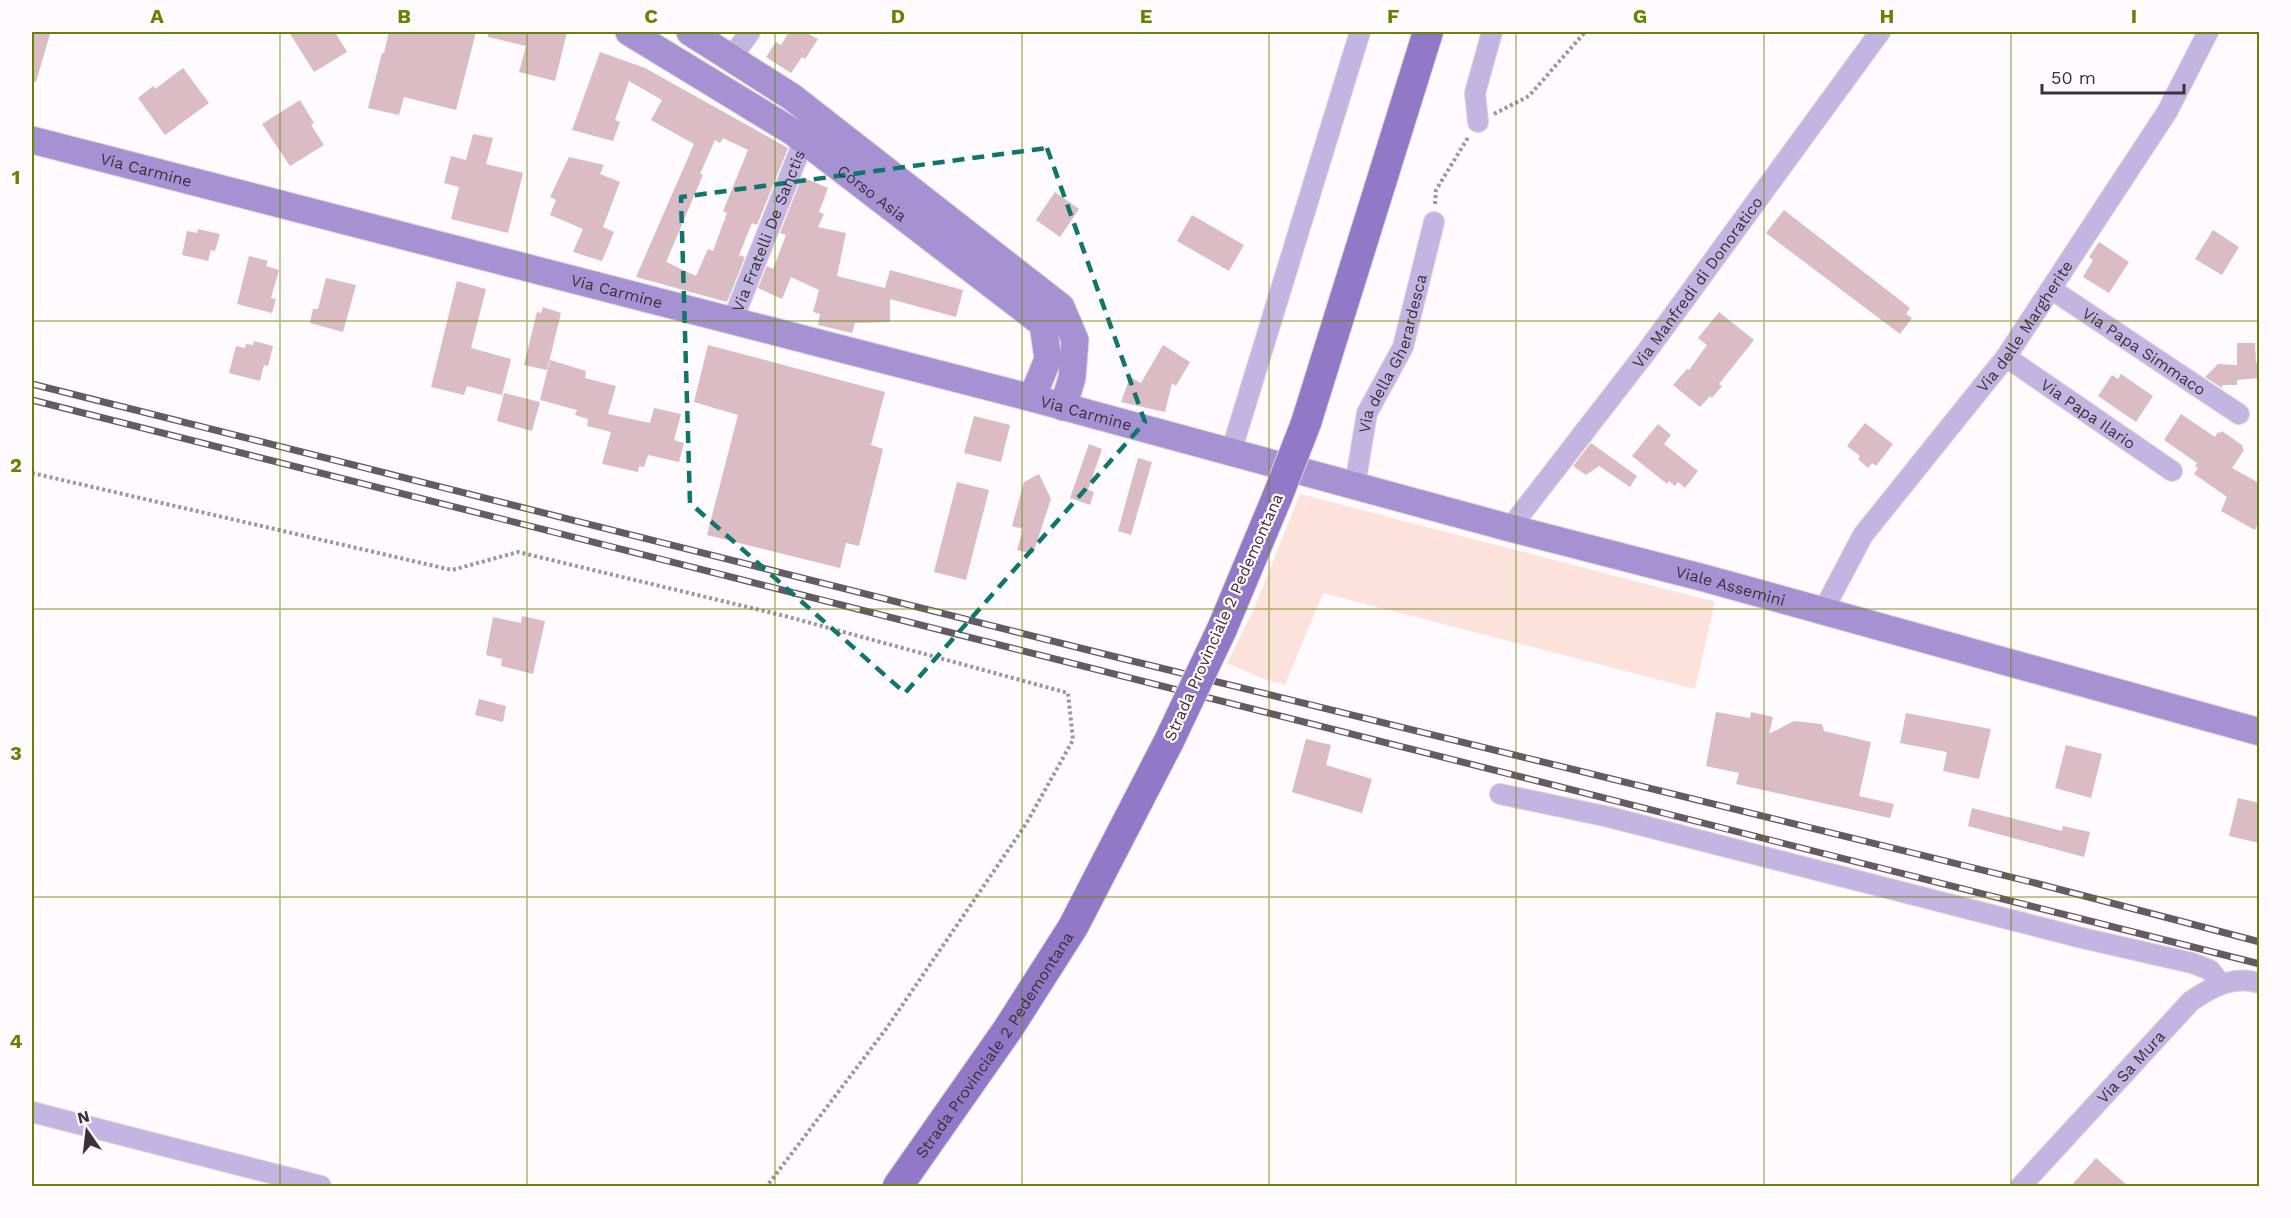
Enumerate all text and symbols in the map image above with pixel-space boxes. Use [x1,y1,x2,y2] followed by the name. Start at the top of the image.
[150,4,164,28] text: A
[397,4,411,28] text: B
[644,4,658,28] text: C
[891,4,905,28] text: D
[1140,4,1152,28] text: E
[1387,4,1399,28] text: F
[1633,4,1647,28] text: G
[1880,4,1894,28] text: H
[2131,4,2137,28] text: I
[2042,57,2184,95] scale bar
[2051,67,2096,88] text: 50 m
[728,147,809,315] street label: Via Fratelli De Sanctis
[98,149,194,191] street label: Via Carmine
[834,161,910,226] street label: Corso Asia
[12,165,20,189] text: 1
[1628,193,1767,372] street label: Via Manfredi di Donoratico
[1973,257,2077,396] street label: Via delle Margherite
[569,270,665,312] street label: Via Carmine
[1355,272,1431,434] street label: Via della Gherardesca
[2079,304,2209,399] street label: Via Papa Simmaco
[2037,375,2139,453] street label: Via Papa Ilario
[1038,392,1134,435] street label: Via Carmine
[10,453,22,477] text: 2
[1160,491,1287,744] street label: Strada Provinciale 2 Pedemontana
[1673,562,1787,610] street label: Viale Assemini
[10,741,22,765] text: 3
[912,928,1078,1162] street label: Strada Provinciale 2 Pedemontana
[2093,1027,2169,1107] street label: Via Sa Mura
[10,1029,23,1053] text: 4
[57,1101,117,1161] north arrow
[75,1106,92,1128] text: N

